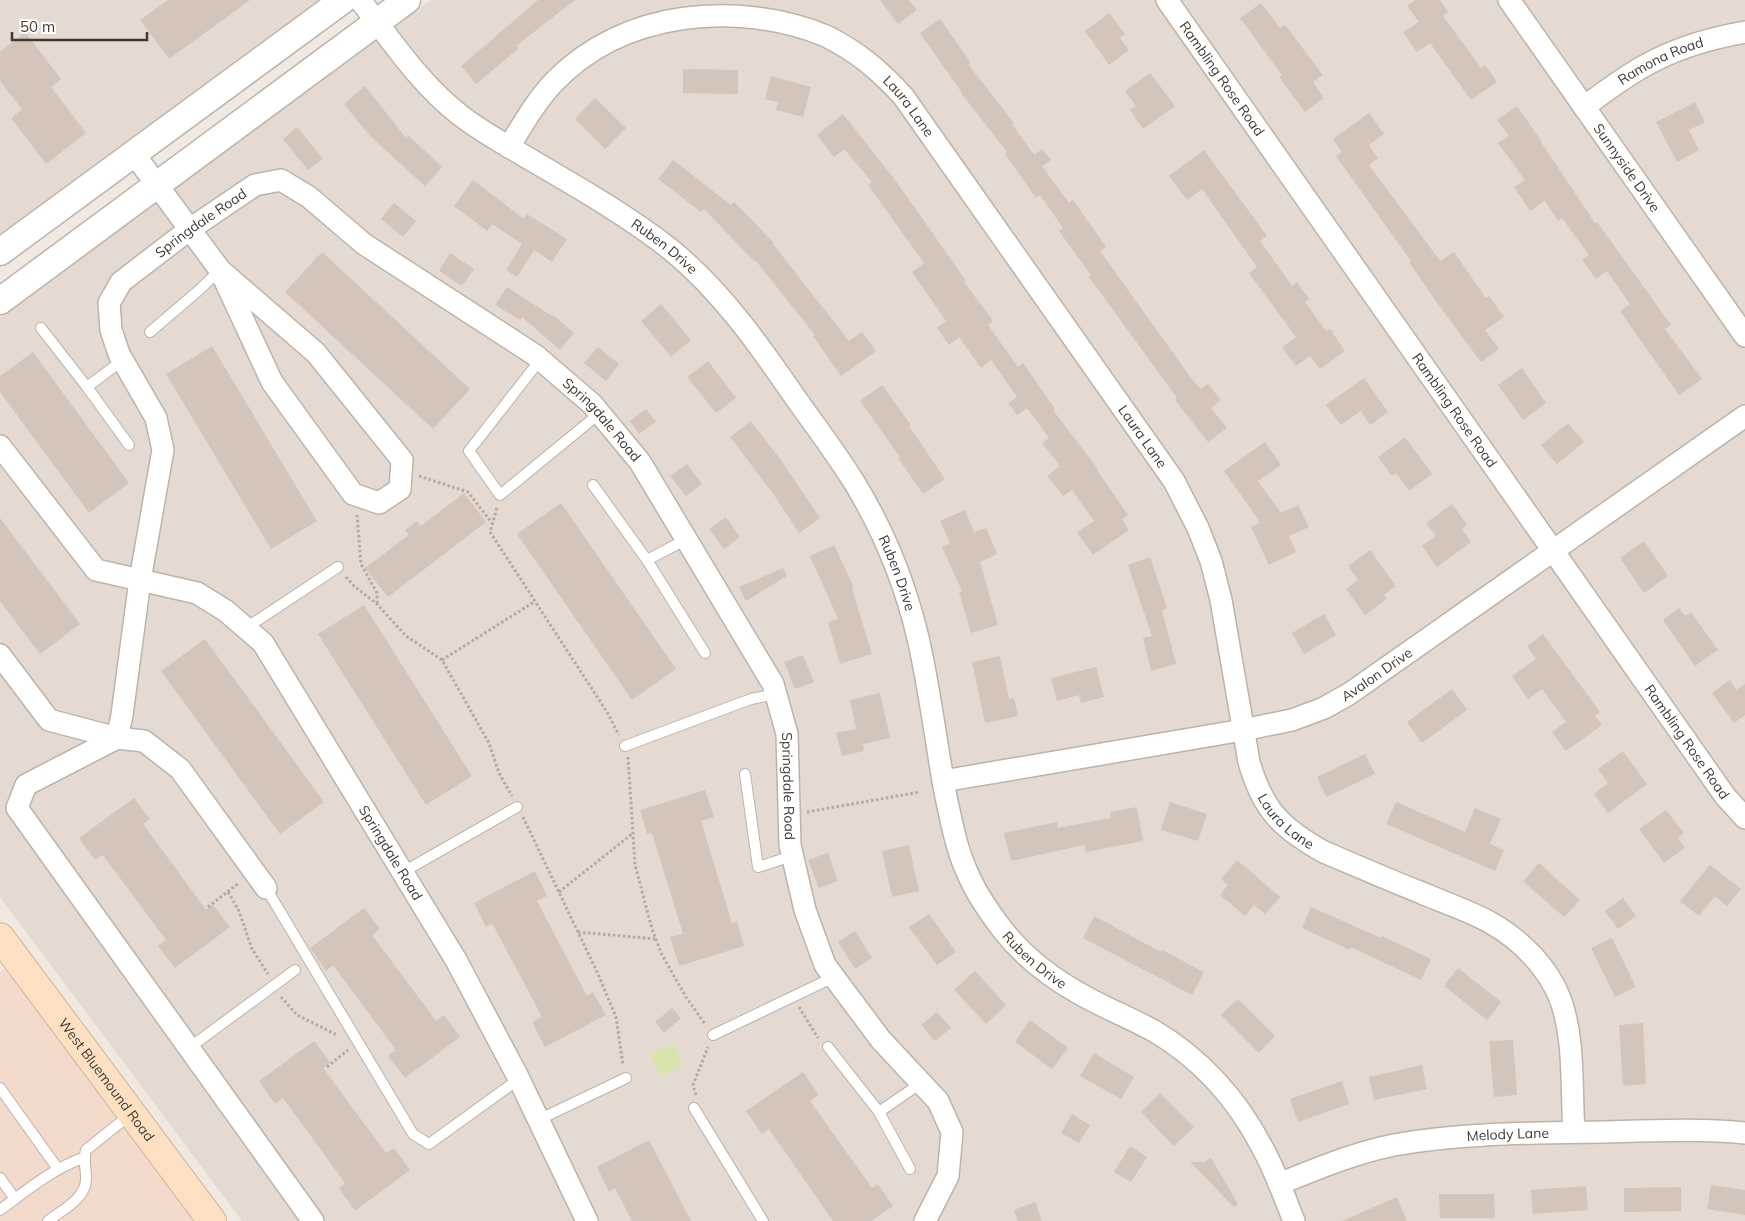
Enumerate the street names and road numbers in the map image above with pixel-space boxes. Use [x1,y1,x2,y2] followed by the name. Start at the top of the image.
[1176,18,1268,139] street label: Rambling Rose Road
[1614,33,1705,89] street label: Ramona Road
[879,71,938,140] street label: Laura Lane
[1589,120,1664,216] street label: Sunnyside Drive
[151,184,250,262] street label: Springdale Road
[628,215,701,278] street label: Ruben Drive
[1408,349,1501,471] street label: Rambling Rose Road
[559,374,645,465] street label: Springdale Road
[1114,401,1171,472] street label: Laura Lane
[875,532,919,613] street label: Ruben Drive
[1338,643,1416,706] street label: Avalon Drive
[1641,681,1733,803] street label: Rambling Rose Road
[778,732,799,840] street label: Springdale Road
[1254,791,1317,853] street label: Laura Lane
[355,802,426,904] street label: Springdale Road
[998,927,1070,993] street label: Ruben Drive
[55,1014,158,1145] street label: West Bluemound Road
[1466,1124,1549,1145] street label: Melody Lane

